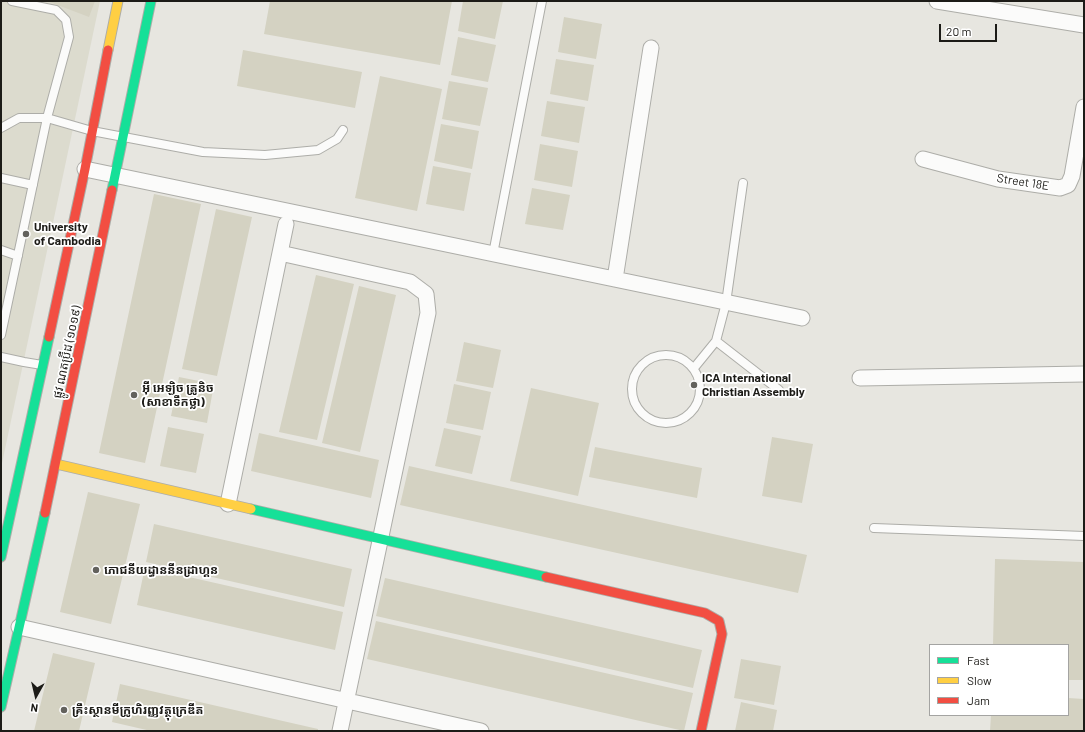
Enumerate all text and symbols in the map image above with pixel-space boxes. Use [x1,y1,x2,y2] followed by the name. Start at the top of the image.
[941,16,999,42] scale bar
[946,24,972,38] text: 20 m
[996,171,1050,193] street label: Street 18E
[34,220,101,248] place label: University of Cambodia
[21,229,31,239] marker: University of Cambodia
[50,304,84,400] street label: ផ្លូវ ណតប្រ៊ីដ (១០១៩)
[702,371,805,399] place label: ICA International Christian Assembly
[689,380,699,390] marker: ICA International Christian Assembly
[142,381,214,409] place label: អ៊ី អេឡិច ត្រូនិច (សាខាទឹកថ្លា)
[129,390,139,400] marker: អ៊ី អេឡិច ត្រូនិច (សាខាទឹកថ្លា)
[104,563,218,577] place label: ភោជនីយដ្ធាននីនដ្រាហ្គន
[91,565,101,575] marker: ភោជនីយដ្ធាននីនដ្រាហ្គន
[929,644,1069,716] legend
[967,653,990,667] text: Fast
[967,673,992,687] text: Slow
[16,676,56,716] north arrow
[967,693,990,707] text: Jam
[30,701,39,715] text: N
[72,703,203,717] place label: គ្រឹះស្ថានមីក្រូហិរញ្ញវត្ថុក្រេឌីត
[59,705,69,715] marker: គ្រឹះស្ថានមីក្រូហិរញ្ញវត្ថុក្រេឌីត

